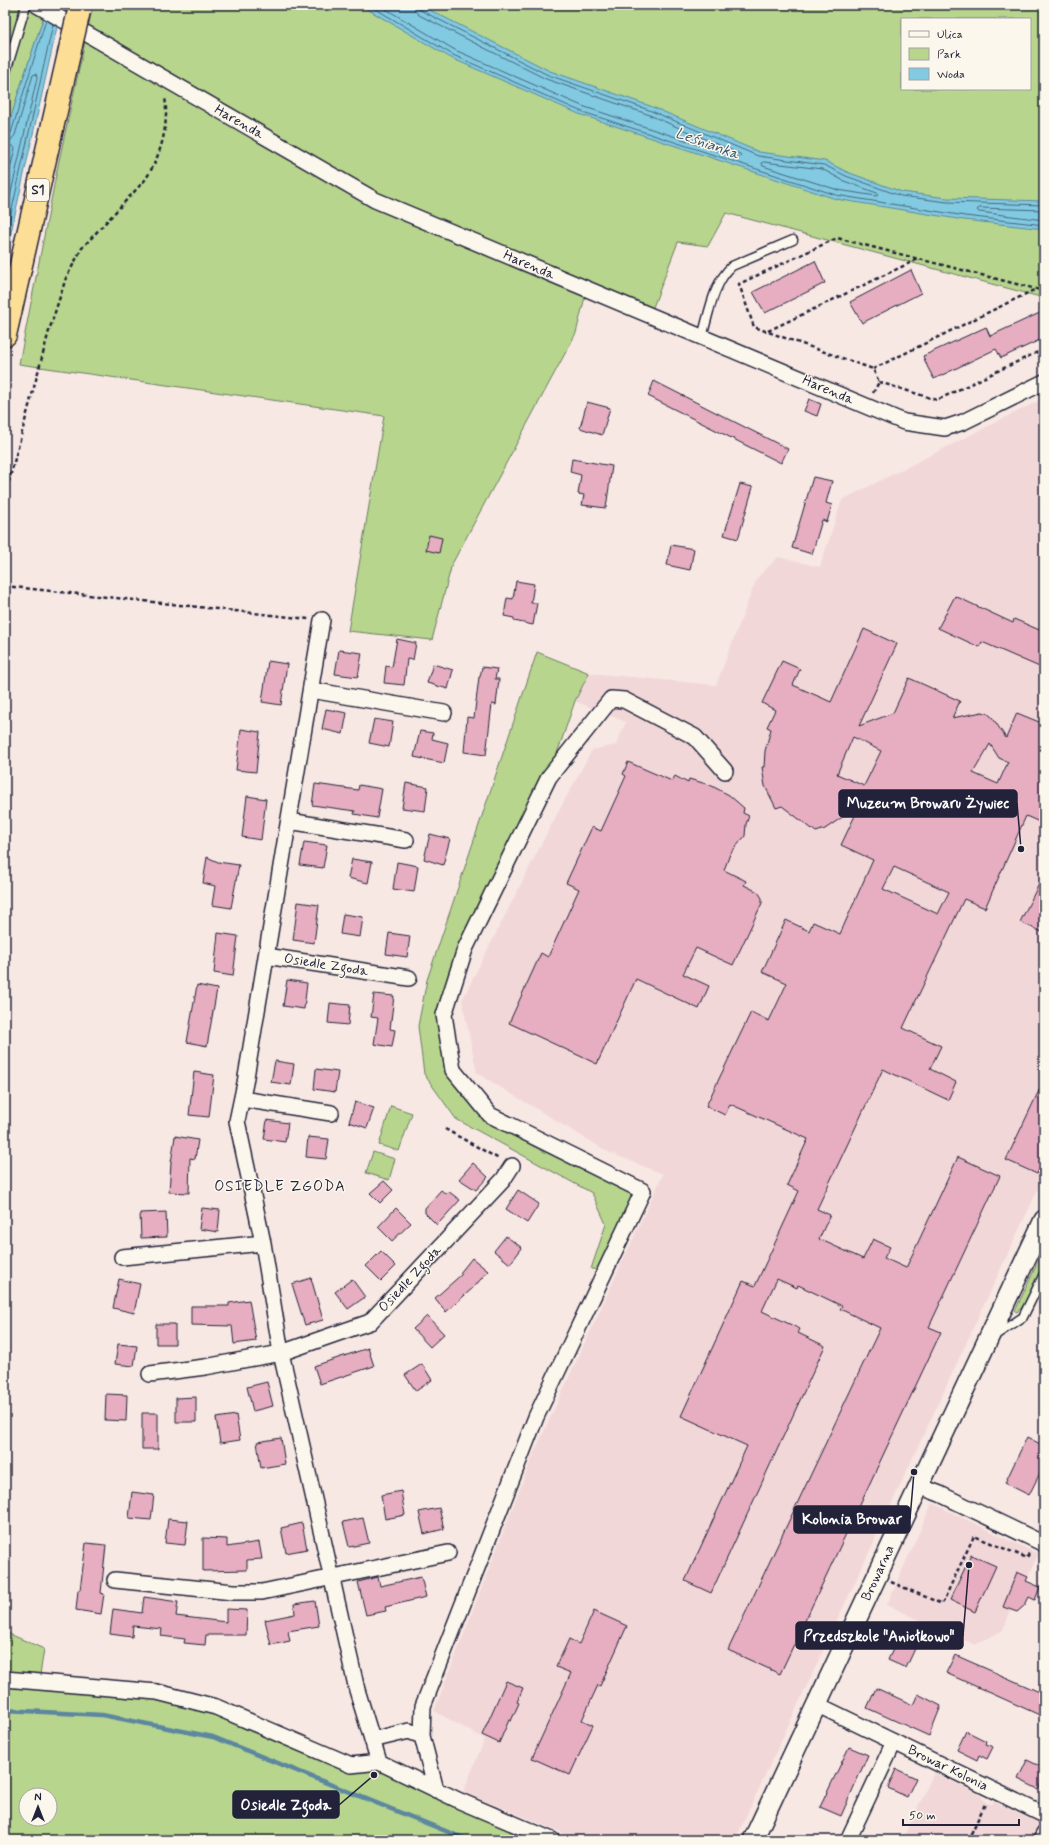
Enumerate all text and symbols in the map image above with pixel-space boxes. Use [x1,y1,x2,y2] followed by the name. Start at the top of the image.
[901,18,1031,90] legend
[937,27,963,43] text: Ulica
[937,47,961,63] text: Park
[937,67,965,83] text: Woda
[211,101,267,144] street label: Harenda
[672,123,743,165] water label: Leśnianka
[27,179,49,201] road number: S1
[501,246,558,284] street label: Harenda
[800,371,857,409] street label: Harenda
[839,790,1017,817] callout: Muzeum Browaru Żywiec
[847,794,1009,814] text: Muzeum Browaru Żywiec
[282,949,370,983] street label: Osiedle Zgoda
[214,1177,346,1197] district label: OSIEDLE ZGODA
[375,1241,447,1317] street label: Osiedle Zgoda
[794,1506,910,1533] callout: Kolonia Browar
[802,1510,903,1530] text: Kolonia Browar
[857,1542,899,1604] street label: Browarna
[796,1622,963,1649] callout: Przedszkole "Aniołkowo"
[804,1627,955,1647] text: Przedszkole "Aniołkowo"
[905,1741,991,1795] street label: Browar Kolonia
[18,1787,58,1827] north arrow
[34,1791,42,1805] text: N
[233,1791,339,1818] callout: Osiedle Zgoda
[241,1796,332,1818] text: Osiedle Zgoda
[903,1801,1019,1827] scale bar
[909,1808,936,1824] text: 50 m

